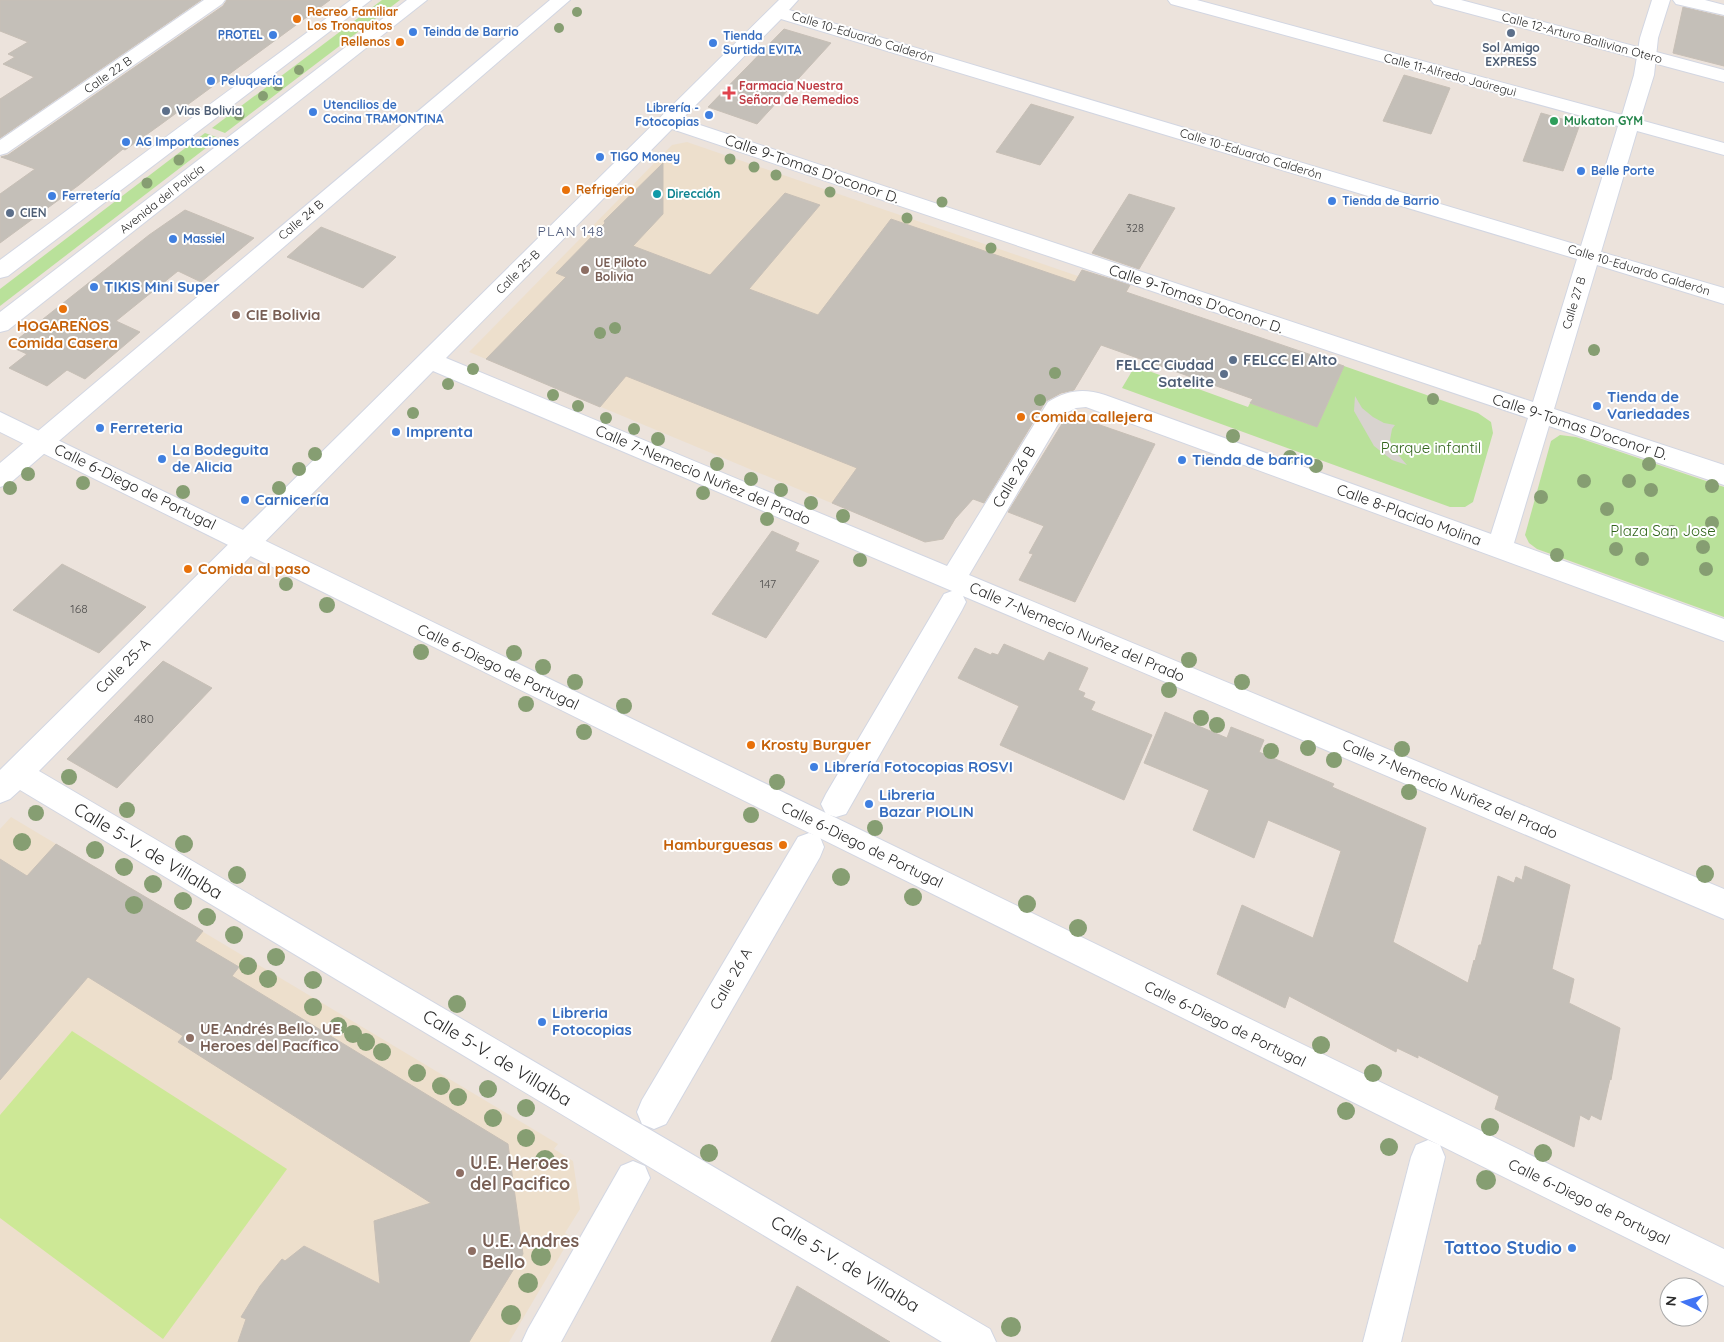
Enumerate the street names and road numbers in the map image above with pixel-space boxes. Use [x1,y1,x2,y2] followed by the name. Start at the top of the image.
[790,8,936,65] street label: Calle 10-Eduardo Calderón
[1500,9,1664,66] street label: Calle 12-Arturo Ballivian Otero
[1382,50,1518,99] street label: Calle 11-Alfredo Jaúregui
[81,53,135,96] street label: Calle 22 B
[1178,125,1324,182] street label: Calle 10-Eduardo Calderón
[722,130,902,207] street label: Calle 9-Tomas D'oconor D.
[116,161,207,236] street label: Avenida del Policía
[275,196,326,243] street label: Calle 24 B
[1566,241,1712,298] street label: Calle 10-Eduardo Calderón
[492,246,543,297] street label: Calle 25-B
[1106,260,1286,337] street label: Calle 9-Tomas D'oconor D.
[1558,275,1589,331] street label: Calle 27 B
[1490,389,1670,464] street label: Calle 9-Tomas D'oconor D.
[593,420,814,529] street label: Calle 7-Nemecio Nuñez del Prado
[51,439,219,534] street label: Calle 6-Diego de Portugal
[988,442,1039,511] street label: Calle 26 B
[1334,479,1484,550] street label: Calle 8-Placido Molina
[967,577,1188,686] street label: Calle 7-Nemecio Nuñez del Prado
[414,619,582,714] street label: Calle 6-Diego de Portugal
[91,634,154,697] street label: Calle 25-A
[1340,734,1561,843] street label: Calle 7-Nemecio Nuñez del Prado
[70,797,227,904] street label: Calle 5-V. de Villalba
[778,797,946,892] street label: Calle 6-Diego de Portugal
[705,944,756,1013] street label: Calle 26 A
[1141,976,1309,1071] street label: Calle 6-Diego de Portugal
[419,1004,576,1111] street label: Calle 5-V. de Villalba
[1505,1154,1673,1249] street label: Calle 6-Diego de Portugal
[767,1210,924,1317] street label: Calle 5-V. de Villalba

